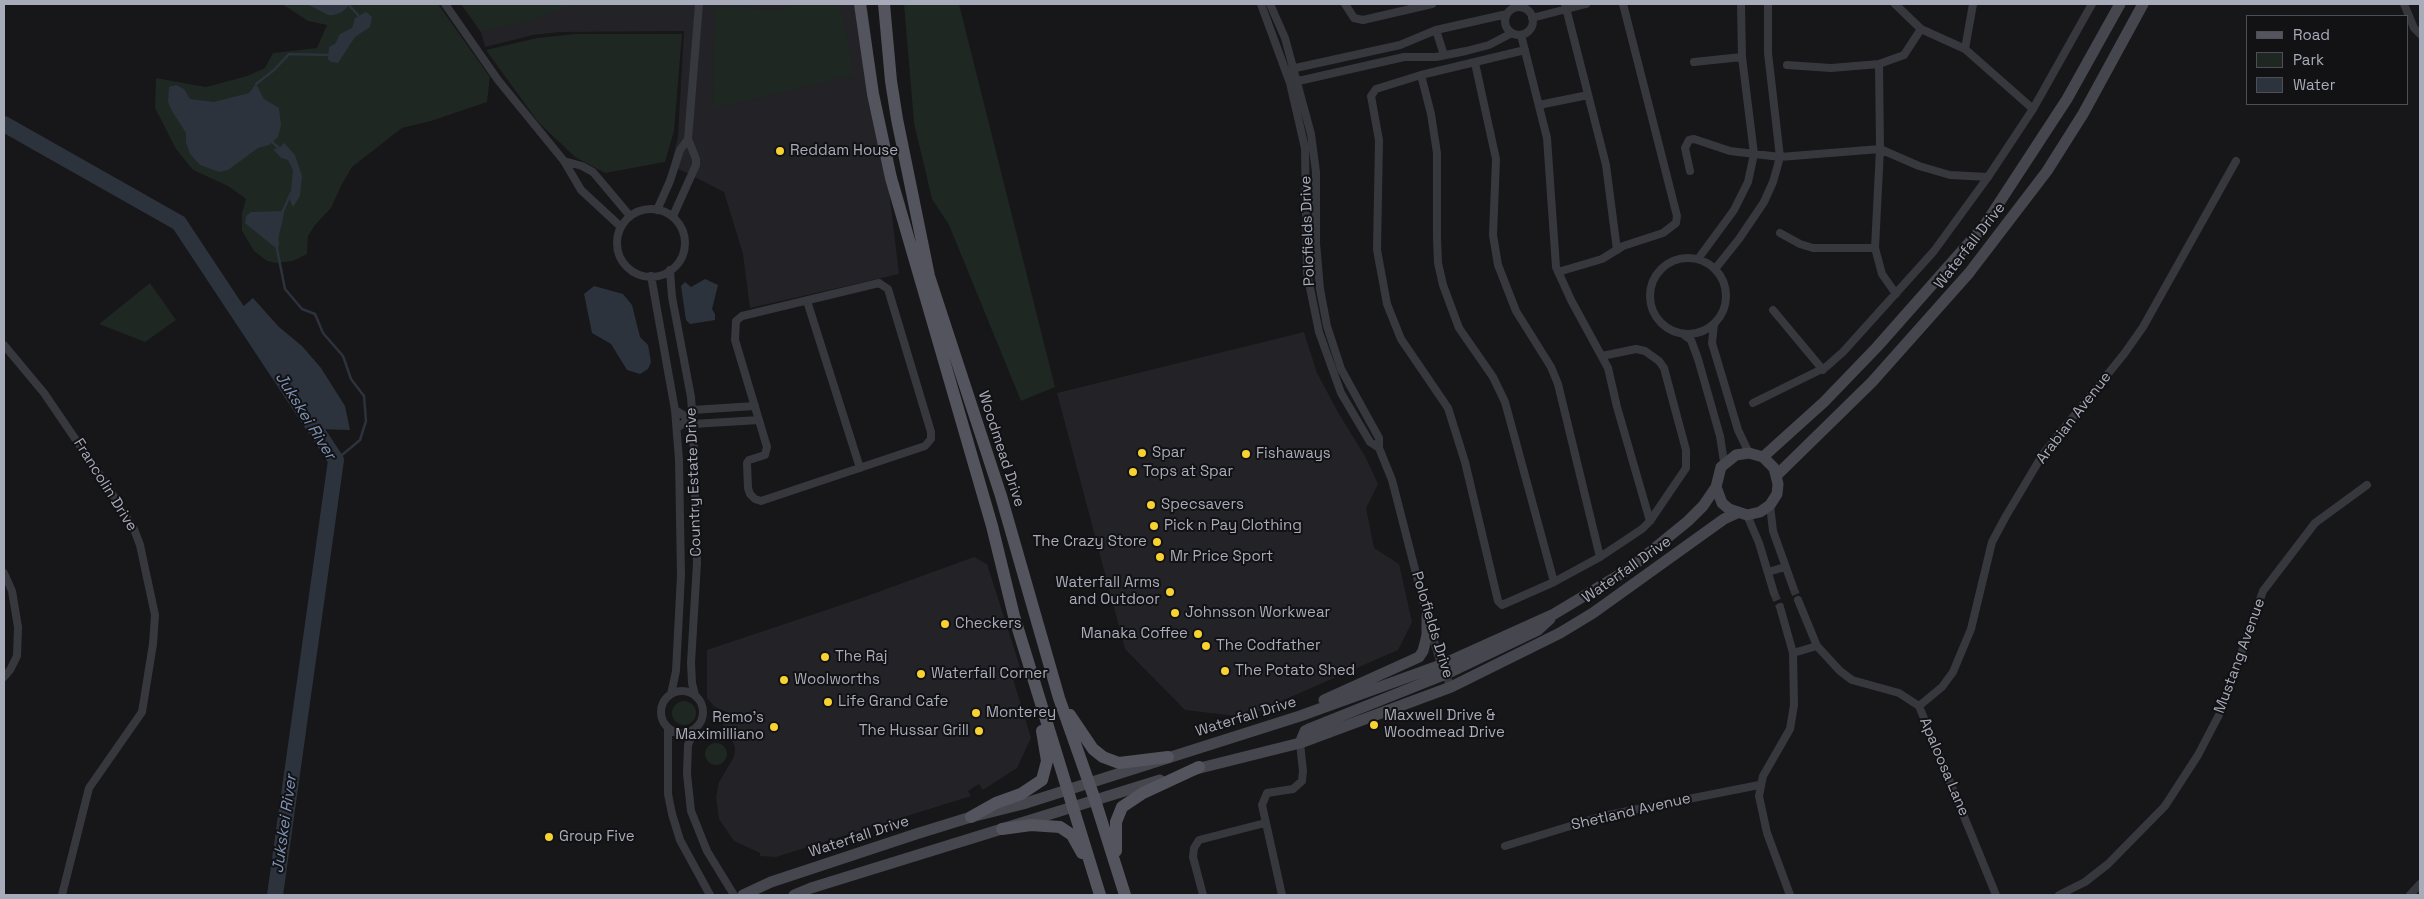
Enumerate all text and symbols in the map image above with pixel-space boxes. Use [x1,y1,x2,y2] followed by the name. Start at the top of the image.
[2246,15,2409,105] legend
[2293,25,2330,44] text: Road
[2293,50,2324,69] text: Park
[2293,75,2335,94] text: Water
[790,142,898,160] place label: Reddam House
[774,145,786,157] marker: Reddam House
[1297,175,1319,287] street label: Polofields Drive
[1931,199,2009,293] street label: Waterfall Drive
[271,369,339,463] water label: Jukskei River
[2033,369,2115,467] street label: Arabian Avenue
[974,389,1028,509] street label: Woodmead Drive
[682,407,706,557] street label: Country Estate Drive
[69,435,141,535] street label: Francolin Drive
[1152,444,1185,462] place label: Spar
[1256,445,1331,463] place label: Fishaways
[1136,447,1148,459] marker: Spar
[1240,448,1252,460] marker: Fishaways
[1143,463,1233,481] place label: Tops at Spar
[1127,466,1139,478] marker: Tops at Spar
[1161,496,1244,514] place label: Specsavers
[1145,499,1157,511] marker: Specsavers
[1164,517,1302,535] place label: Pick n Pay Clothing
[1148,520,1160,532] marker: Pick n Pay Clothing
[1032,533,1147,551] place label: The Crazy Store
[1579,533,1675,607] street label: Waterfall Drive
[1151,536,1163,548] marker: The Crazy Store
[1170,548,1273,566] place label: Mr Price Sport
[1154,551,1166,563] marker: Mr Price Sport
[1407,570,1457,680] street label: Polofields Drive
[1055,574,1160,609] place label: Waterfall Arms and Outdoor
[1164,586,1176,598] marker: Waterfall Arms and Outdoor
[2211,596,2269,716] street label: Mustang Avenue
[1185,604,1330,622] place label: Johnsson Workwear
[1169,607,1181,619] marker: Johnsson Workwear
[955,615,1022,633] place label: Checkers
[939,618,951,630] marker: Checkers
[1081,625,1188,643] place label: Manaka Coffee
[1192,628,1204,640] marker: Manaka Coffee
[1216,637,1321,655] place label: The Codfather
[1200,640,1212,652] marker: The Codfather
[835,648,888,666] place label: The Raj
[819,651,831,663] marker: The Raj
[1235,662,1355,680] place label: The Potato Shed
[931,665,1048,683] place label: Waterfall Corner
[1219,665,1231,677] marker: The Potato Shed
[915,668,927,680] marker: Waterfall Corner
[794,671,880,689] place label: Woolworths
[778,674,790,686] marker: Woolworths
[838,693,948,711] place label: Life Grand Cafe
[1193,693,1299,741] street label: Waterfall Drive
[822,696,834,708] marker: Life Grand Cafe
[986,704,1056,722] place label: Monterey
[970,707,982,719] marker: Monterey
[1384,707,1505,742] place label: Maxwell Drive & Woodmead Drive
[675,709,764,744] place label: Remo's Maximilliano
[1915,715,1973,819] street label: Apaloosa Lane
[1368,719,1380,731] marker: Maxwell Drive & Woodmead Drive
[768,721,780,733] marker: Remo's Maximilliano
[859,722,969,740] place label: The Hussar Grill
[973,725,985,737] marker: The Hussar Grill
[269,774,301,874] water label: Jukskei River
[1570,790,1692,834] street label: Shetland Avenue
[807,812,911,862] street label: Waterfall Drive
[559,828,635,846] place label: Group Five
[543,831,555,843] marker: Group Five

